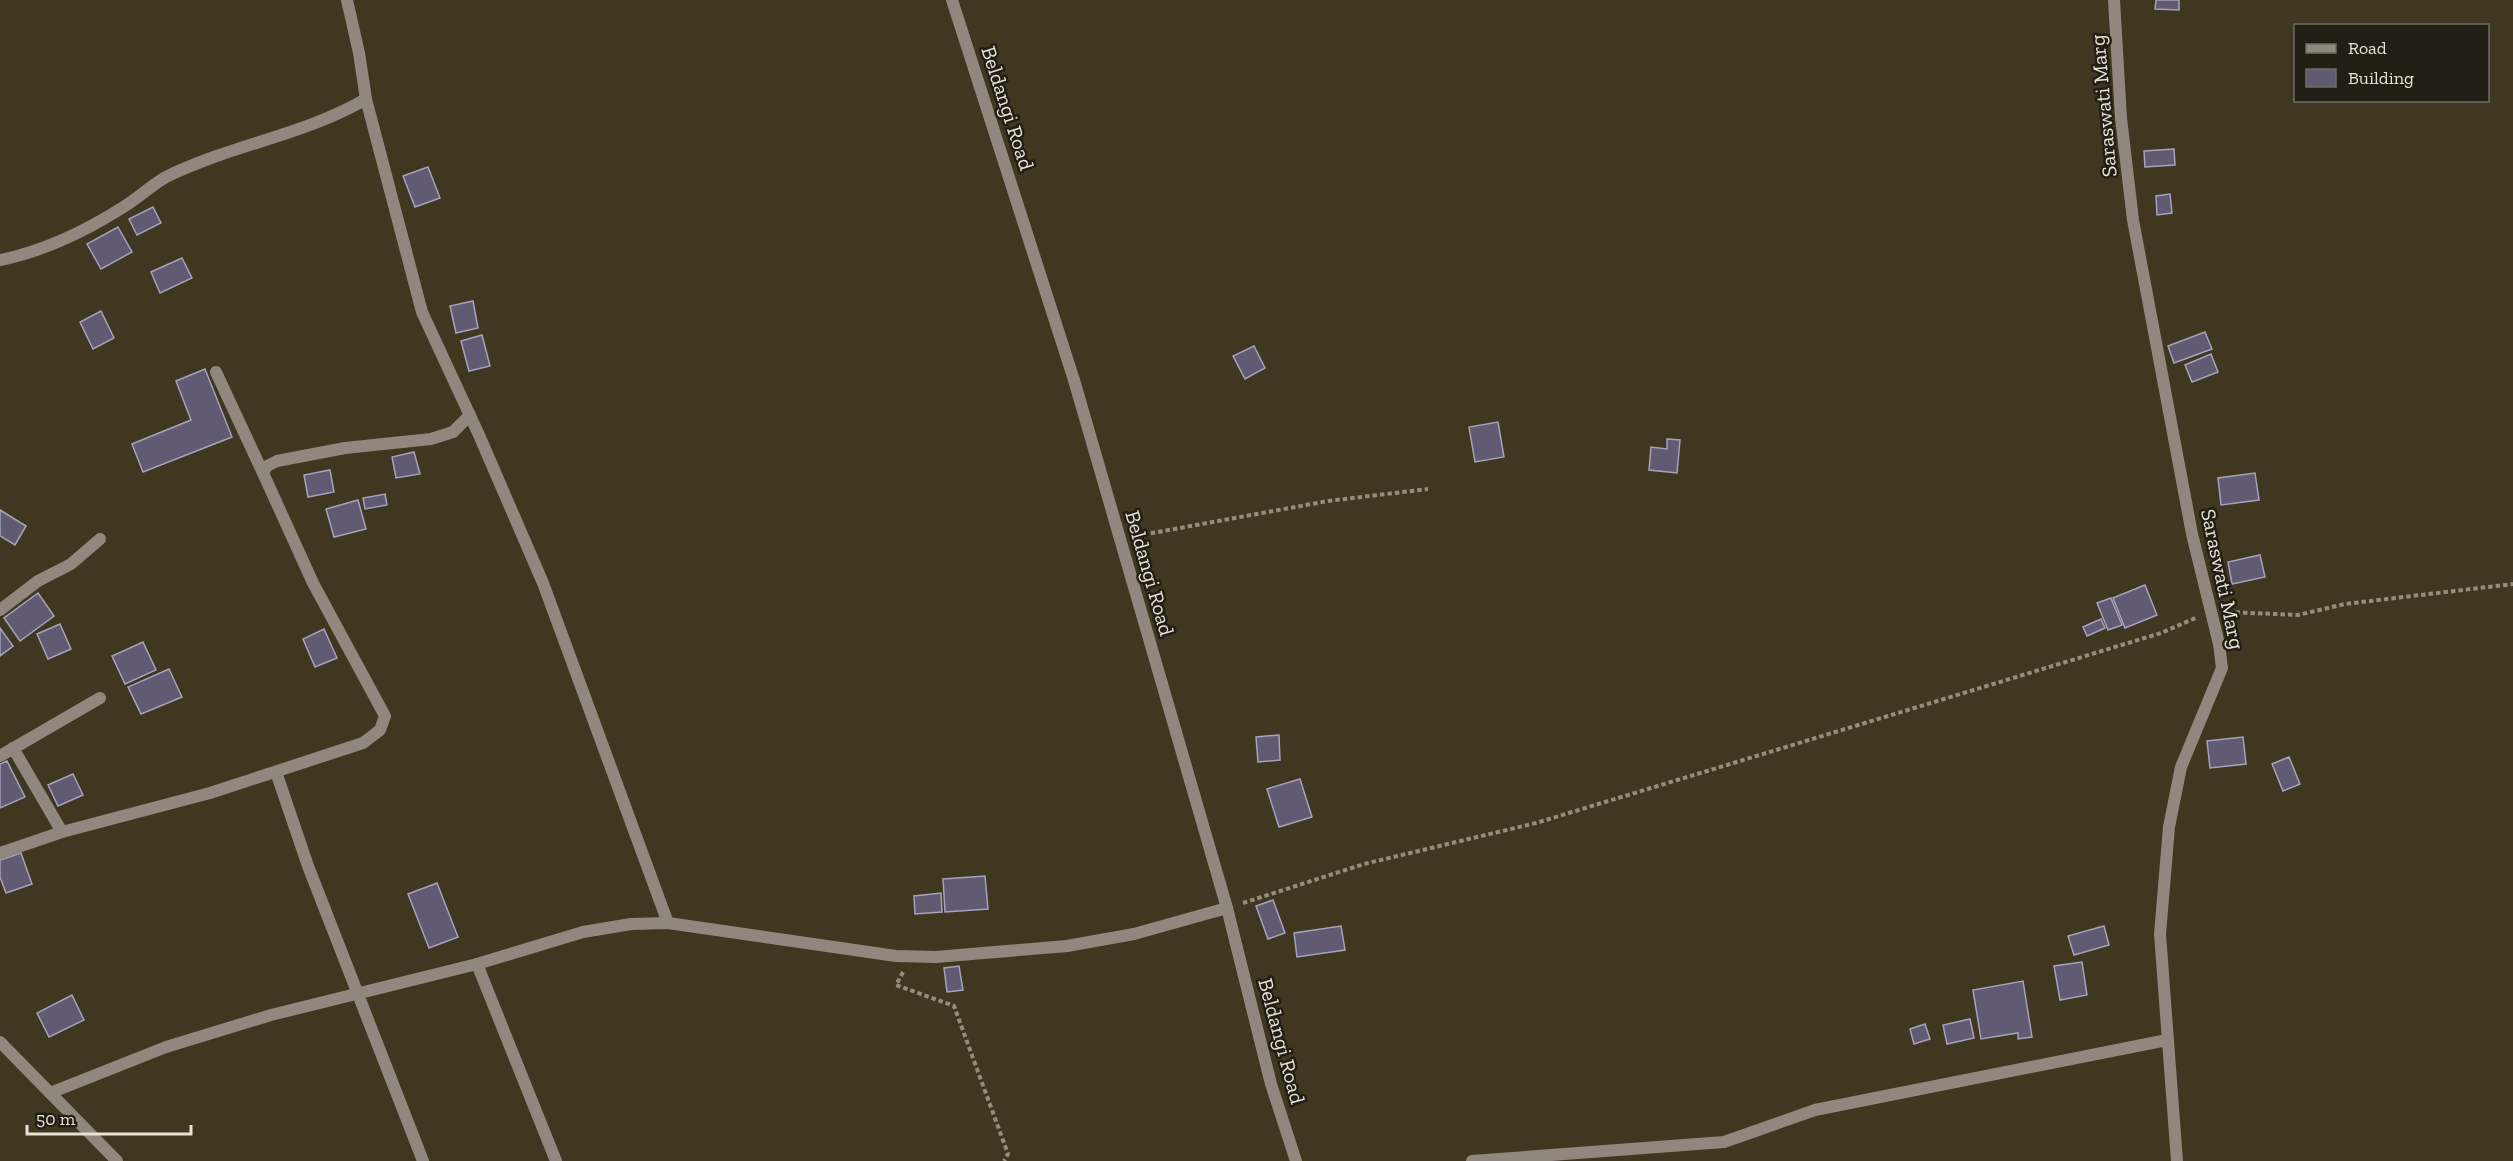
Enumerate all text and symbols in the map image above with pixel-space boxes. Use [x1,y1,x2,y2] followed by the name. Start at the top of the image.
[2294,24,2489,102] legend
[2084,33,2122,178] street label: Saraswati Marg
[2348,37,2387,59] text: Road
[976,43,1040,174] street label: Beldangi Road
[2348,67,2414,89] text: Building
[2196,506,2250,652] street label: Saraswati Marg
[1120,507,1180,639] street label: Beldangi Road
[1253,975,1311,1107] street label: Beldangi Road
[27,1098,190,1136] scale bar
[36,1108,76,1130] text: 50 m

